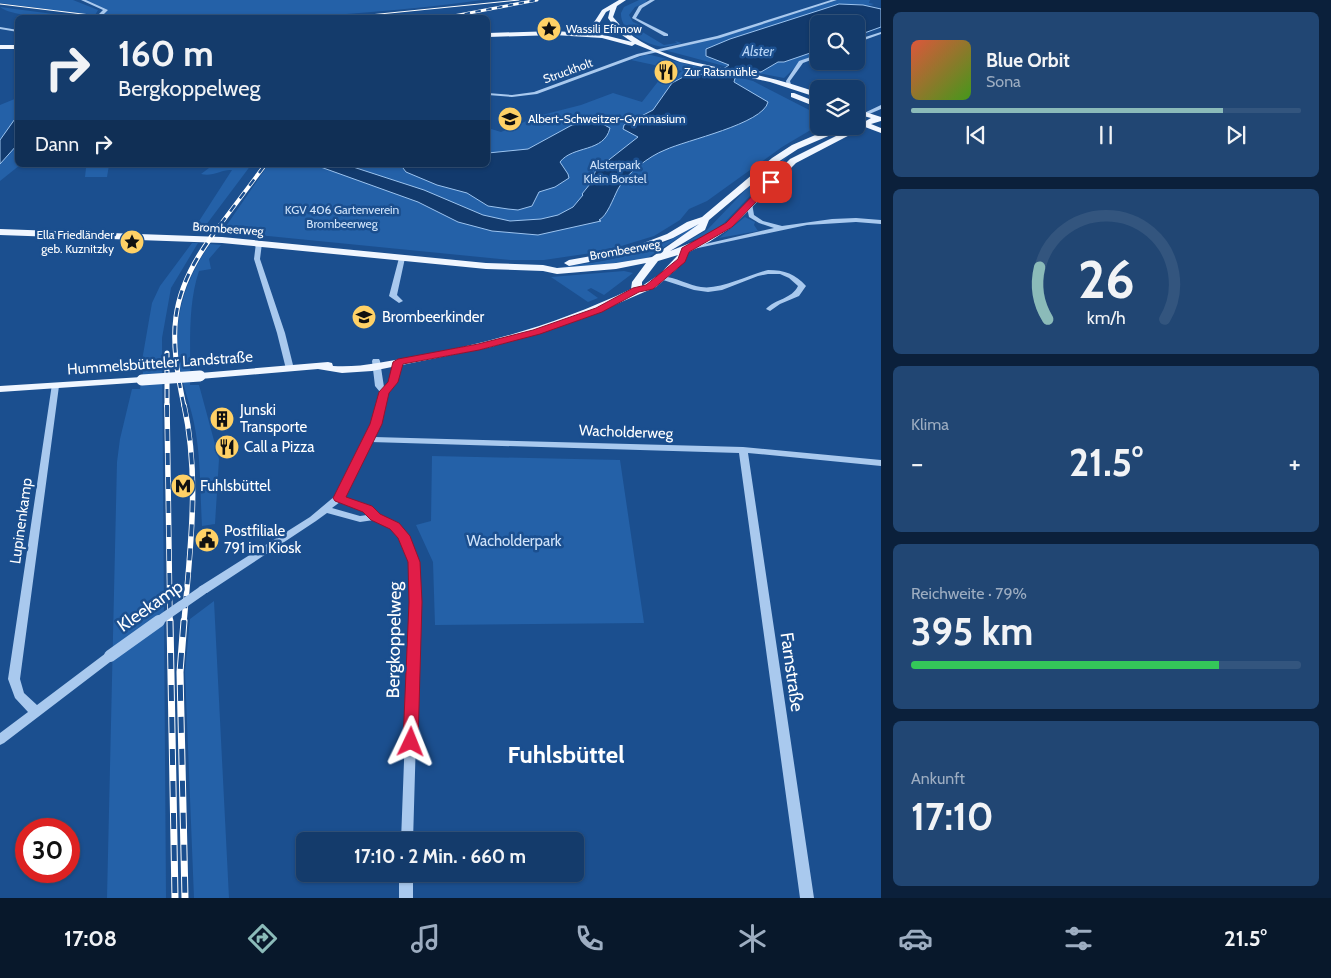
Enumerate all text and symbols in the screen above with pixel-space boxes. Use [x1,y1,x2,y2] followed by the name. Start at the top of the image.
[810,15,865,135] map controls
[810,15,865,70] button: search
[536,16,562,42] place icon: Wassili Efimow
[566,21,642,36] place label: Wassili Efimow
[118,32,214,75] text: 160 m
[35,35,100,100] icon: right
[741,42,774,60] water label: Alster
[986,49,1070,72] text: Blue Orbit
[541,55,595,86] street label: Struckholt
[653,59,679,85] restaurant icon: Zur Ratsmühle
[684,64,757,79] place label: Zur Ratsmühle
[986,72,1021,91] text: Sona
[118,75,261,102] text: Bergkoppelweg
[810,80,865,135] button: layers
[497,106,523,132] school or university icon: Albert-Schweitzer-Gymnasium
[528,111,686,126] place label: Albert-Schweitzer-Gymnasium
[962,121,990,149] icon: previous
[1092,121,1120,149] icon: pause
[1222,121,1250,149] icon: next
[89,130,117,158] icon: right
[35,133,79,156] text: Dann
[583,157,647,186] park label: Alsterpark Klein Borstel
[750,161,792,203] pin
[757,168,785,196] icon: arrive
[285,202,400,231] park label: KGV 406 Gartenverein Brombeerweg
[192,219,265,239] street label: Brombeerweg
[36,227,114,256] place label: Ella Friedländer geb. Kuznitzky
[119,229,145,255] place icon: Ella Friedländer geb. Kuznitzky
[588,236,662,263] street label: Brombeerweg
[1078,248,1134,311] text: 26
[351,304,377,330] school or university icon: Brombeerkinder
[1086,307,1126,328] text: km/h
[382,308,485,326] place label: Brombeerkinder
[67,348,254,378] street label: Hummelsbütteler Landstraße
[239,401,307,436] place label: Junski Transporte
[209,406,235,432] building icon: Junski Transporte
[911,415,949,434] text: Klima
[579,421,674,443] street label: Wacholderweg
[214,434,240,460] restaurant icon: Call a Pizza
[244,438,315,456] place label: Call a Pizza
[1069,439,1143,486] text: 21.5°
[911,446,923,480] text: −
[1289,446,1301,480] text: +
[170,473,196,499] metro station icon: Fuhlsbüttel
[6,477,36,565] street label: Lupinenkamp
[200,477,271,495] place label: Fuhlsbüttel
[224,522,302,557] place label: Postfiliale 791 im Kiosk
[194,527,220,553] public building icon: Postfiliale 791 im Kiosk
[466,532,562,550] park label: Wacholderpark
[113,575,187,637] street label: Kleekamp
[382,580,406,699] street label: Bergkoppelweg
[911,584,1027,603] text: Reichweite · 79%
[911,608,1033,655] text: 395 km
[776,631,808,713] street label: Farnstraße
[384,715,436,767] position arrow
[508,740,624,769] district label: Fuhlsbüttel
[911,769,965,788] text: Ankunft
[911,793,994,840] text: 17:10
[15,818,80,883] speed limit sign: 30
[354,845,526,868] text: 17:10 · 2 Min. · 660 m
[245,921,280,956] icon: directions
[408,921,443,956] icon: music
[572,921,607,956] icon: phone
[735,921,770,956] icon: climate
[898,921,933,956] icon: car
[1061,921,1096,956] icon: filters
[64,925,117,952] text: 17:08
[1224,925,1267,952] text: 21.5°

